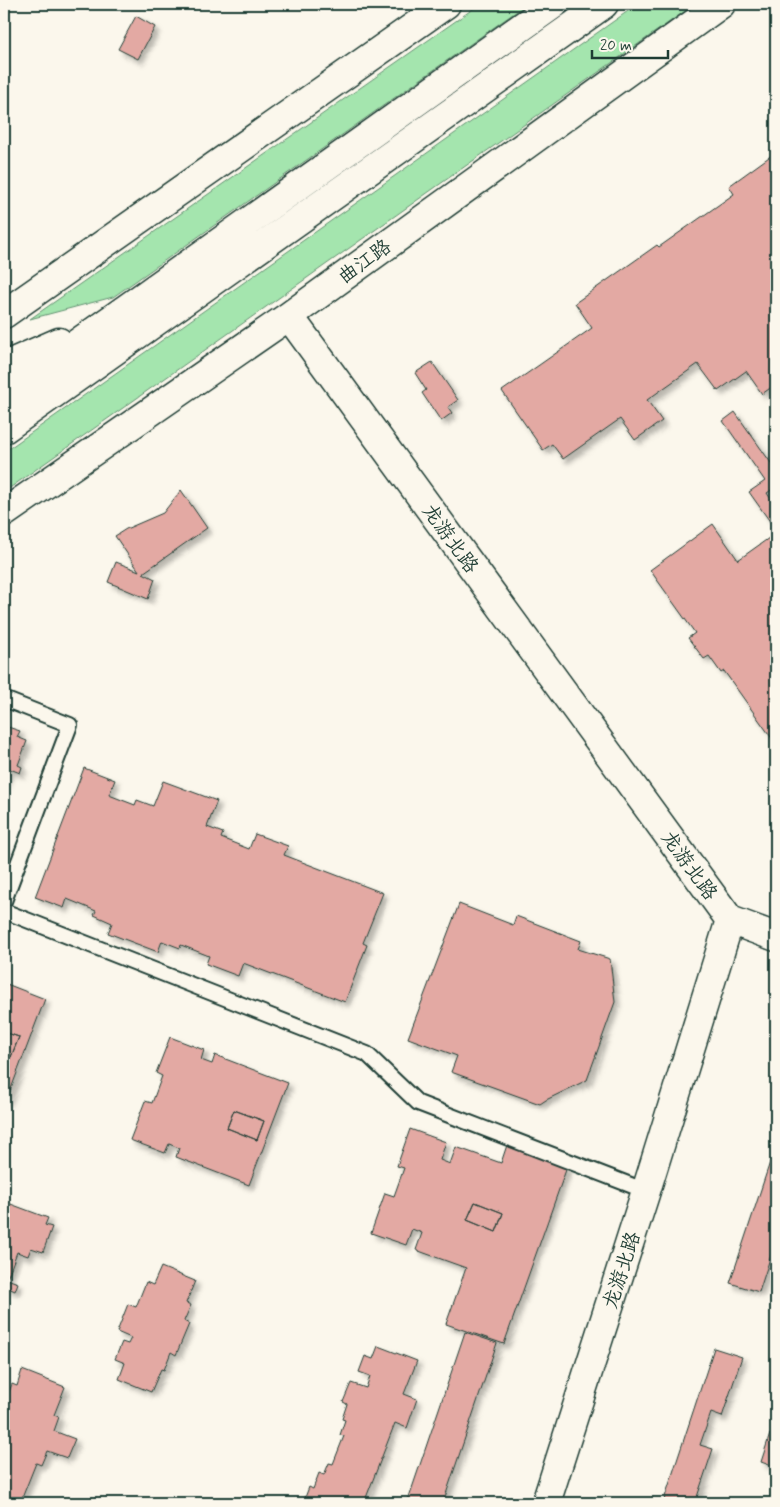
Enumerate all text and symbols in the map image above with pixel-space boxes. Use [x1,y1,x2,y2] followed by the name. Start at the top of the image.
[592,28,669,60] scale bar
[600,36,632,56] text: 20 m
[333,233,398,291] street label: 曲江路
[415,499,485,580] street label: 龙游北路
[654,826,724,907] street label: 龙游北路
[597,1227,648,1313] street label: 龙游北路

